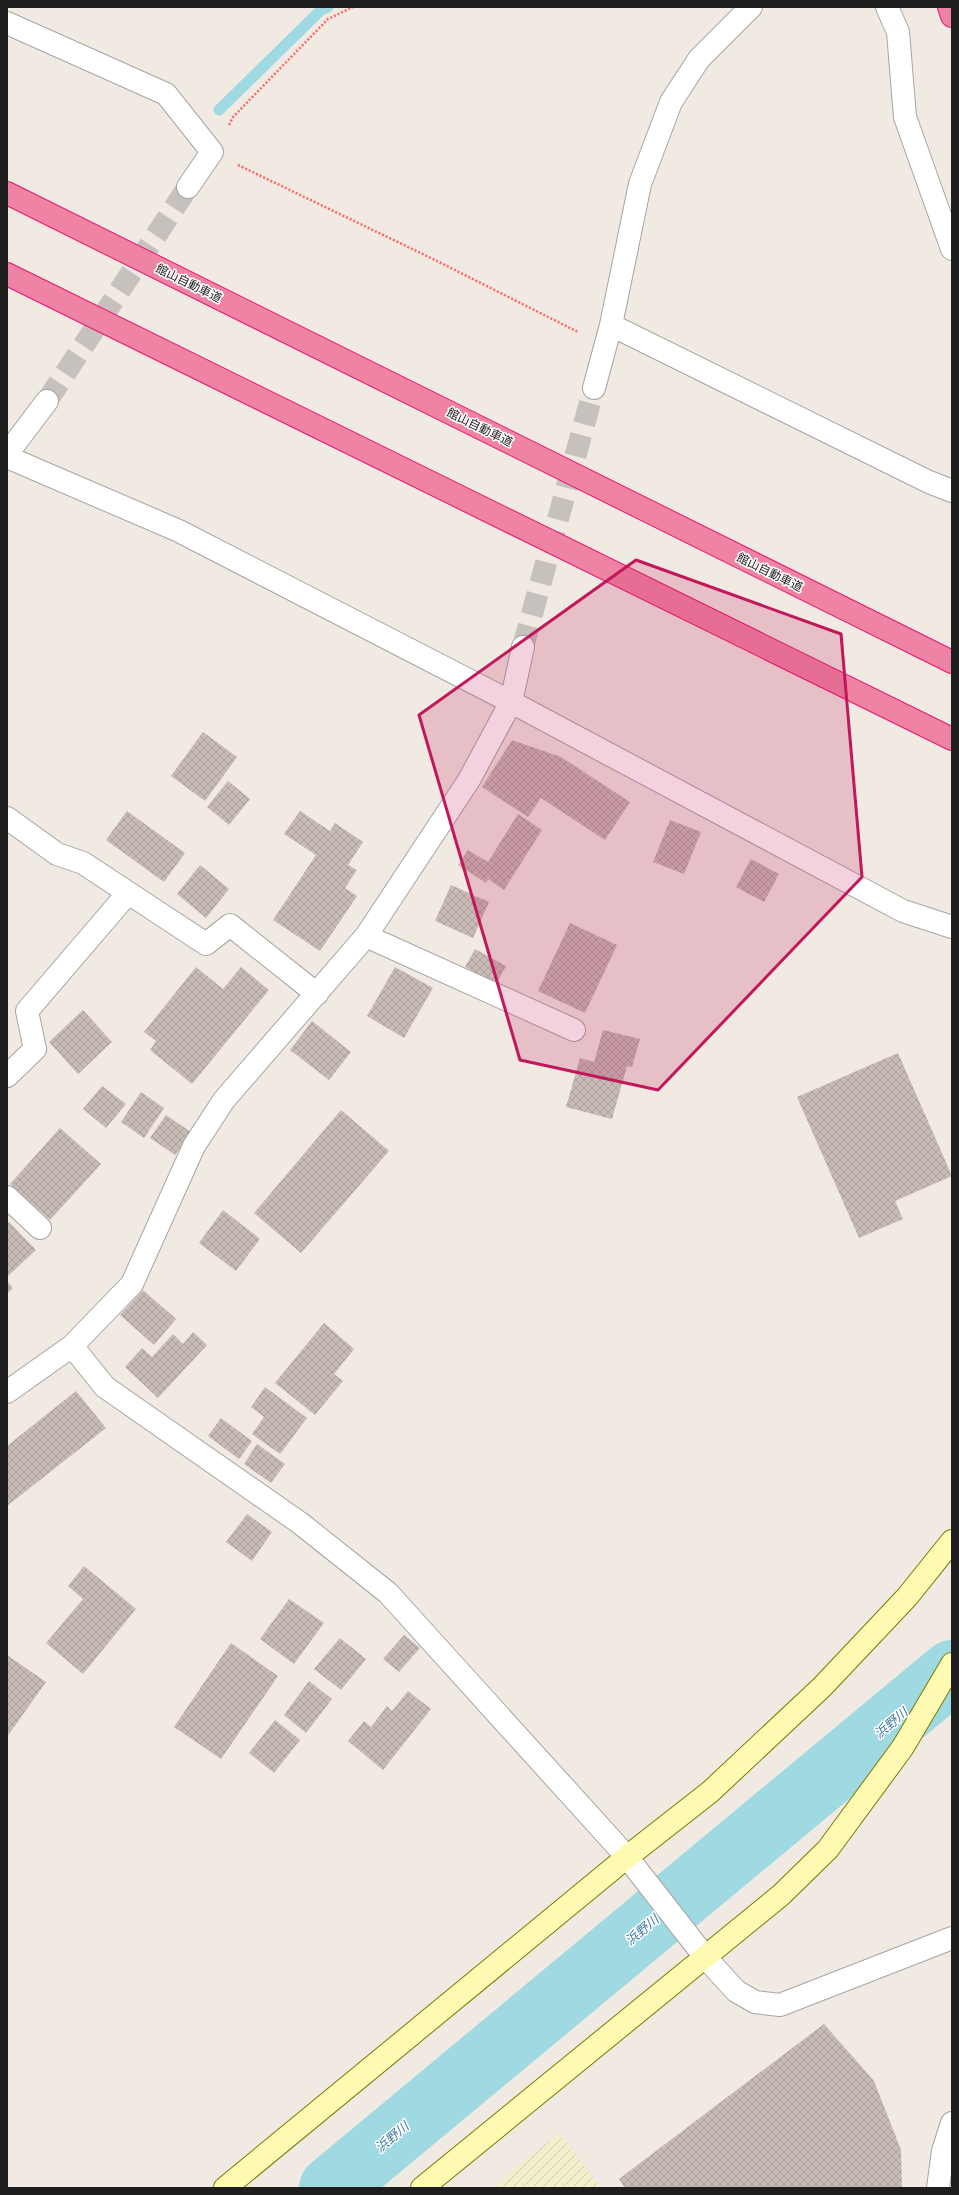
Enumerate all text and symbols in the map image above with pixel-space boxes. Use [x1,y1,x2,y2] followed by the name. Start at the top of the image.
[153,260,225,306] street label: 館山自動車道
[444,404,516,450] street label: 館山自動車道
[734,549,806,595] street label: 館山自動車道
[871,1703,913,1742] water label: 浜野川
[622,1910,664,1949] water label: 浜野川
[372,2117,414,2156] water label: 浜野川

